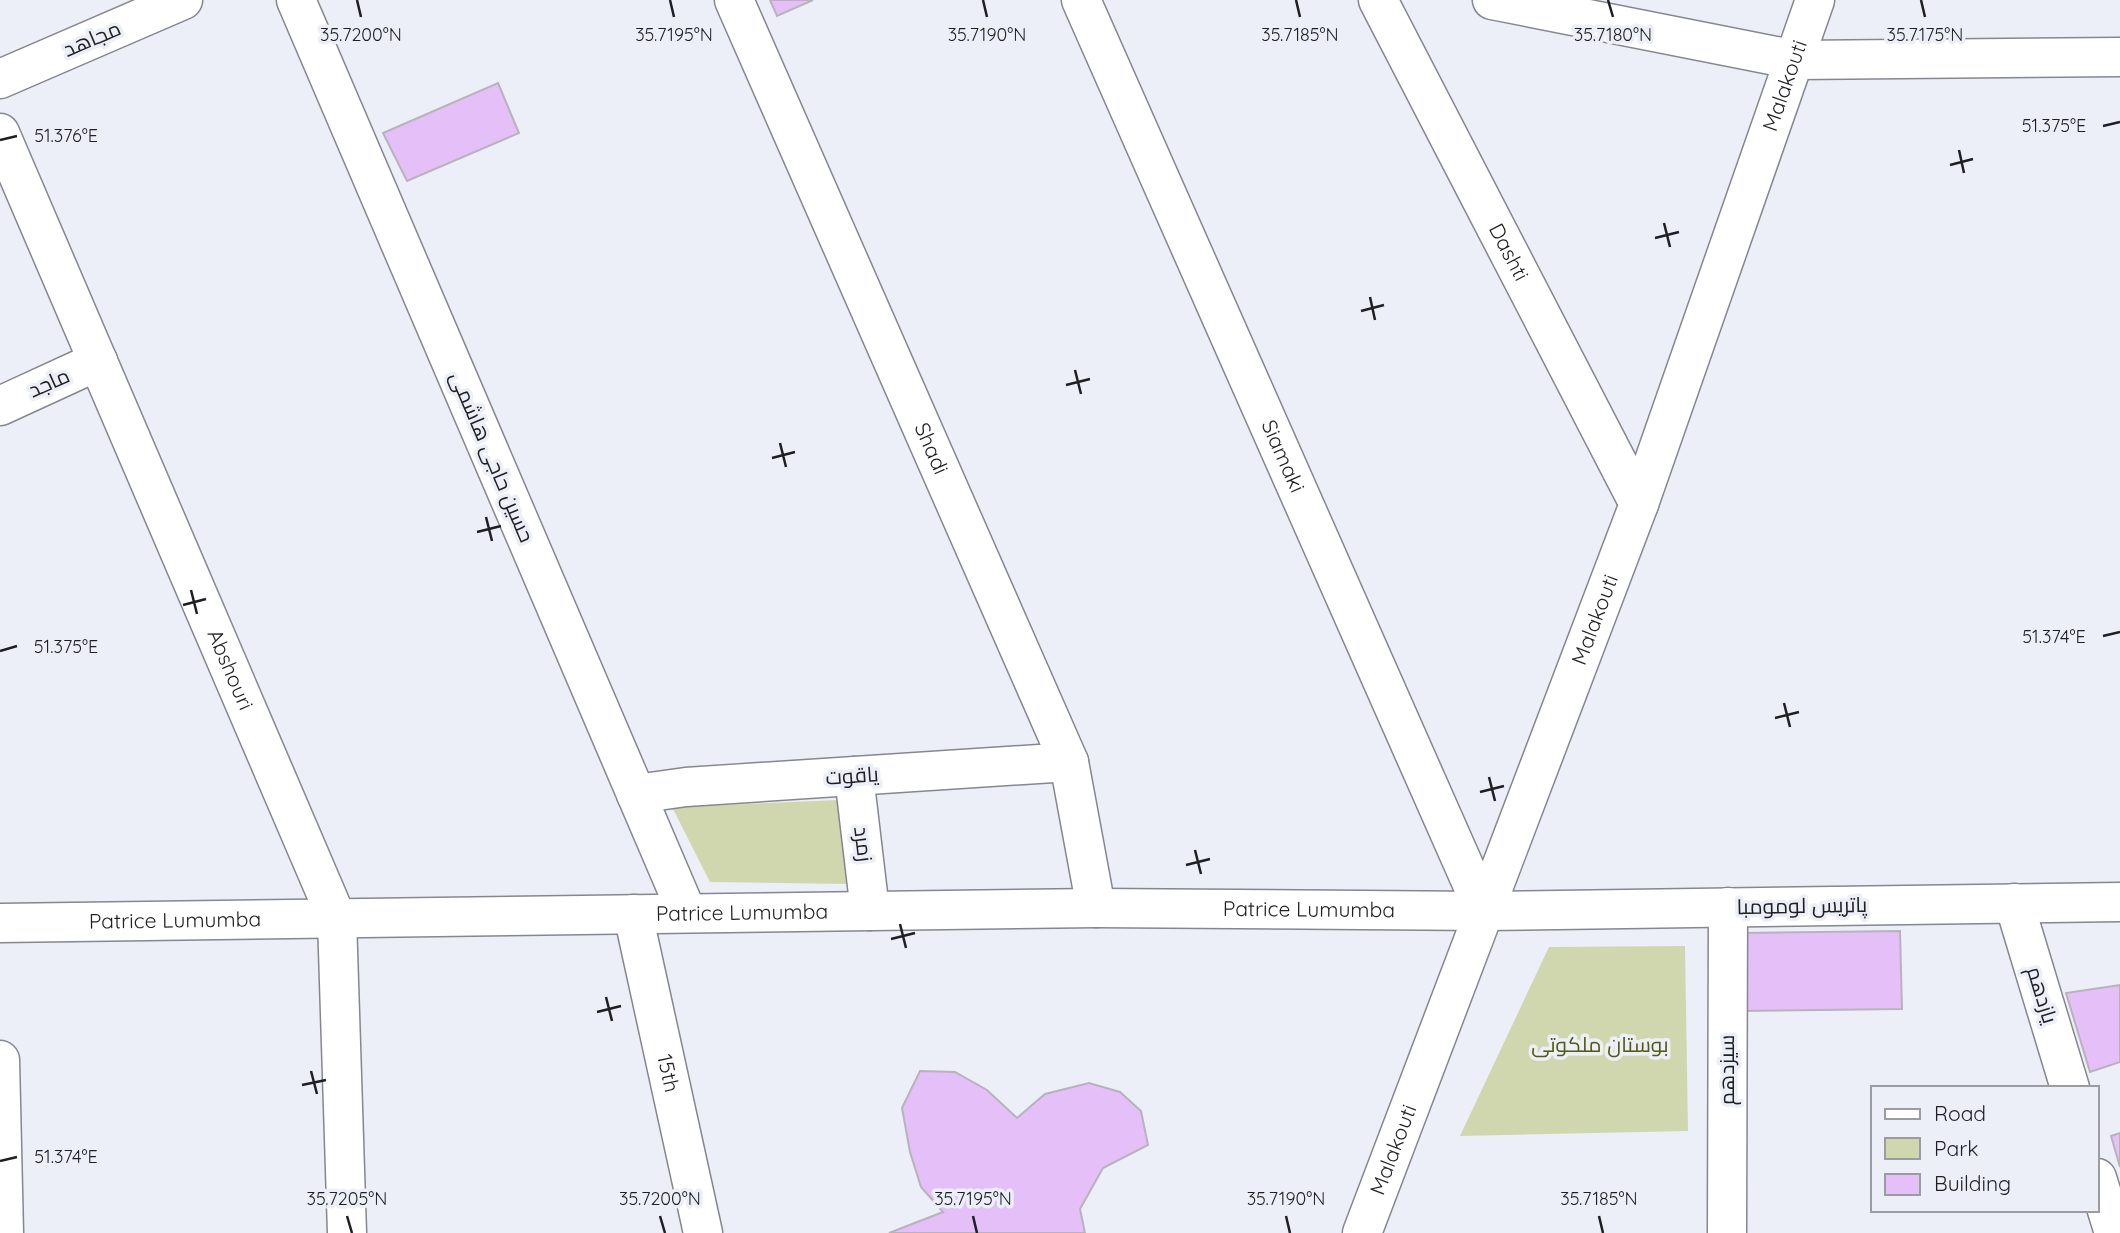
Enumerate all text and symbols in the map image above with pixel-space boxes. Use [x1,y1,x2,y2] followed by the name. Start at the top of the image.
[59,14,124,62] street label: مجاهد
[320,23,402,46] text: 35.7200°N
[635,23,713,46] text: 35.7195°N
[948,23,1026,46] text: 35.7190°N
[1261,23,1339,46] text: 35.7185°N
[1574,23,1652,46] text: 35.7180°N
[1887,23,1963,46] text: 35.7175°N
[1756,36,1812,134] street label: Malakouti
[2022,114,2086,137] text: 51.375°E
[34,124,98,147] text: 51.376°E
[1484,219,1535,285] street label: Dashti
[24,362,73,403] street label: ماجد
[444,367,541,546] street label: حسین حاجی هاشمی
[1256,416,1311,496] street label: Siamaki
[909,418,955,478] street label: Shadi
[1565,571,1623,668] street label: Malakouti
[202,625,260,714] street label: Abshouri
[2022,625,2086,648] text: 51.374°E
[34,635,98,658] text: 51.375°E
[824,760,880,790] street label: یاقوت
[849,825,879,863] street label: زمرد
[1736,891,1868,921] street label: پاتریس لومومبا
[1223,895,1395,922] street label: Patrice Lumumba
[656,898,828,926] street label: Patrice Lumumba
[89,905,261,934] street label: Patrice Lumumba
[2020,963,2064,1027] street label: یازدهم
[1531,1031,1669,1058] park label: بوستان ملکوتی
[1713,1035,1741,1105] street label: سیزدهم
[652,1052,686,1094] street label: 15th
[1871,1086,2099,1212] legend
[1934,1100,1986,1126] text: Road
[1364,1101,1422,1198] street label: Malakouti
[1934,1135,1978,1161] text: Park
[34,1145,98,1168] text: 51.374°E
[1934,1170,2011,1196] text: Building
[307,1187,387,1210] text: 35.7205°N
[619,1187,701,1210] text: 35.7200°N
[934,1187,1012,1210] text: 35.7195°N
[1247,1187,1325,1210] text: 35.7190°N
[1560,1187,1638,1210] text: 35.7185°N

